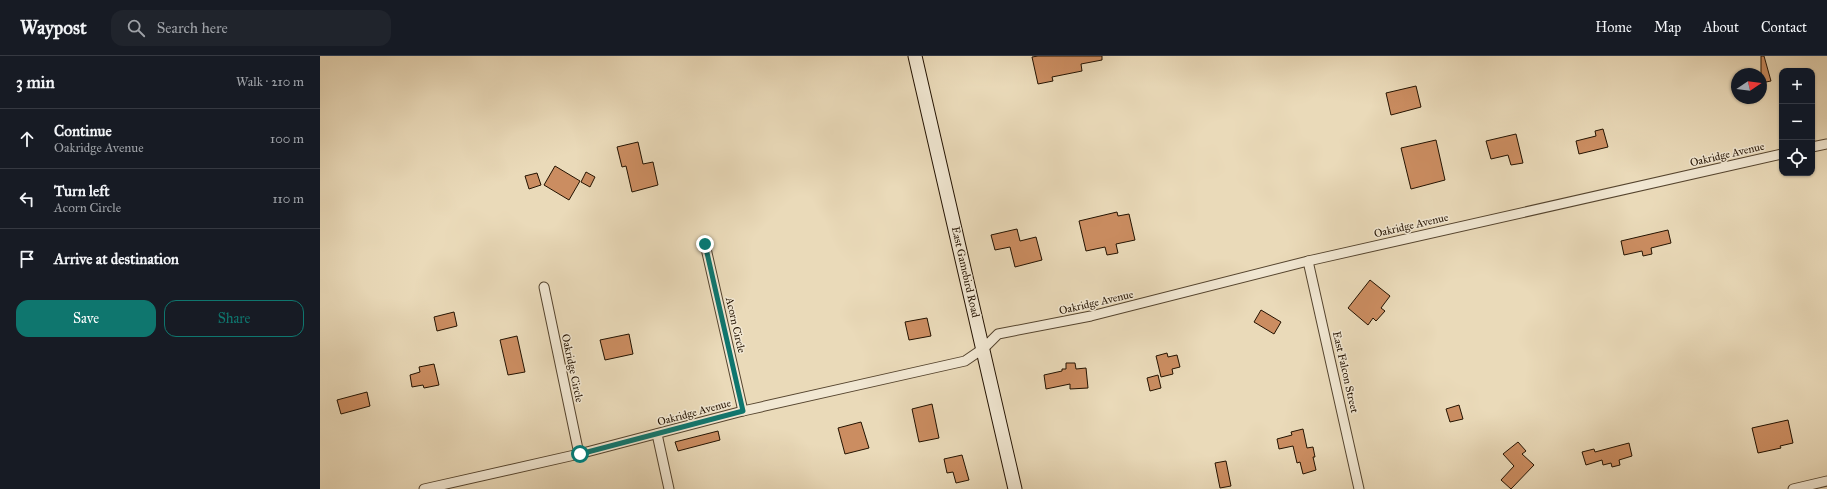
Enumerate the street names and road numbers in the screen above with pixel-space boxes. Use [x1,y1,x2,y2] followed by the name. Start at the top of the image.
[1689,140,1766,169] street label: Oakridge Avenue
[1373,211,1450,240] street label: Oakridge Avenue
[949,225,982,319] street label: East Gamebird Road
[1058,288,1135,317] street label: Oakridge Avenue
[723,295,748,355] street label: Acorn Circle
[1330,330,1361,414] street label: East Falcon Street
[559,333,586,404] street label: Oakridge Circle
[656,396,733,429] street label: Oakridge Avenue

